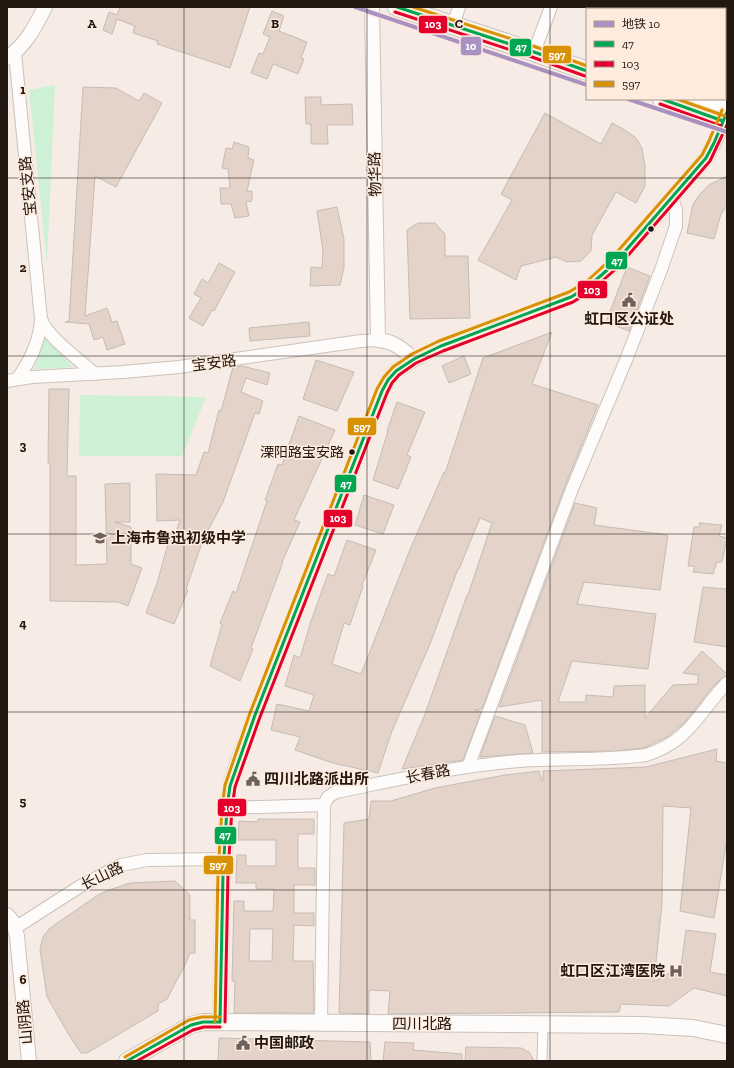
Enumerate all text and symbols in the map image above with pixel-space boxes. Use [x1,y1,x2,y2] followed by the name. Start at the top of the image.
[586,8,726,100] legend
[418,15,448,34] line badge: 103
[88,16,97,31] text: A
[271,16,279,31] text: B
[455,16,463,31] text: C
[622,17,660,31] text: 地铁 10
[425,18,441,31] text: 103
[460,36,482,56] line badge: 10
[622,37,634,51] text: 47
[509,38,532,57] line badge: 47
[466,40,476,53] text: 10
[515,41,527,54] text: 47
[542,45,572,64] line badge: 597
[548,49,566,62] text: 597
[622,57,640,71] text: 103
[622,77,641,91] text: 597
[20,82,26,97] text: 1
[366,151,384,197] street label: 物华路
[16,155,40,217] street label: 宝安支路
[646,224,656,234] unlabelled marker
[605,251,628,270] line badge: 47
[611,255,623,268] text: 47
[20,260,27,275] text: 2
[577,280,608,299] line badge: 103
[584,284,600,297] text: 103
[621,292,637,308] public building icon: 虹口区公证处
[584,310,674,328] place label: 虹口区公证处
[191,351,237,375] street label: 宝安路
[347,417,377,436] line badge: 597
[353,421,371,434] text: 597
[20,438,27,453] text: 3
[260,444,344,461] place label: 溧阳路宝安路
[347,447,357,457] marker: 溧阳路宝安路
[334,474,357,493] line badge: 47
[340,478,352,491] text: 47
[323,509,353,528] line badge: 103
[330,512,346,525] text: 103
[111,529,246,547] place label: 上海市鲁迅初级中学
[92,530,108,546] school or university icon: 上海市鲁迅初级中学
[19,616,27,631] text: 4
[404,761,452,787] street label: 长春路
[264,770,369,788] place label: 四川北路派出所
[245,771,261,787] public building icon: 四川北路派出所
[20,794,27,809] text: 5
[217,798,247,817] line badge: 103
[224,802,240,815] text: 103
[214,826,237,845] line badge: 47
[219,829,231,842] text: 47
[203,855,234,875] line badge: 597
[78,858,126,894] street label: 长山路
[209,859,227,872] text: 597
[560,962,665,980] place label: 虹口区江湾医院
[668,963,684,979] hospital icon: 虹口区江湾医院
[20,972,27,987] text: 6
[14,999,36,1045] street label: 山阴路
[392,1015,452,1033] street label: 四川北路
[254,1034,314,1052] place label: 中国邮政
[235,1035,251,1051] public building icon: 中国邮政

